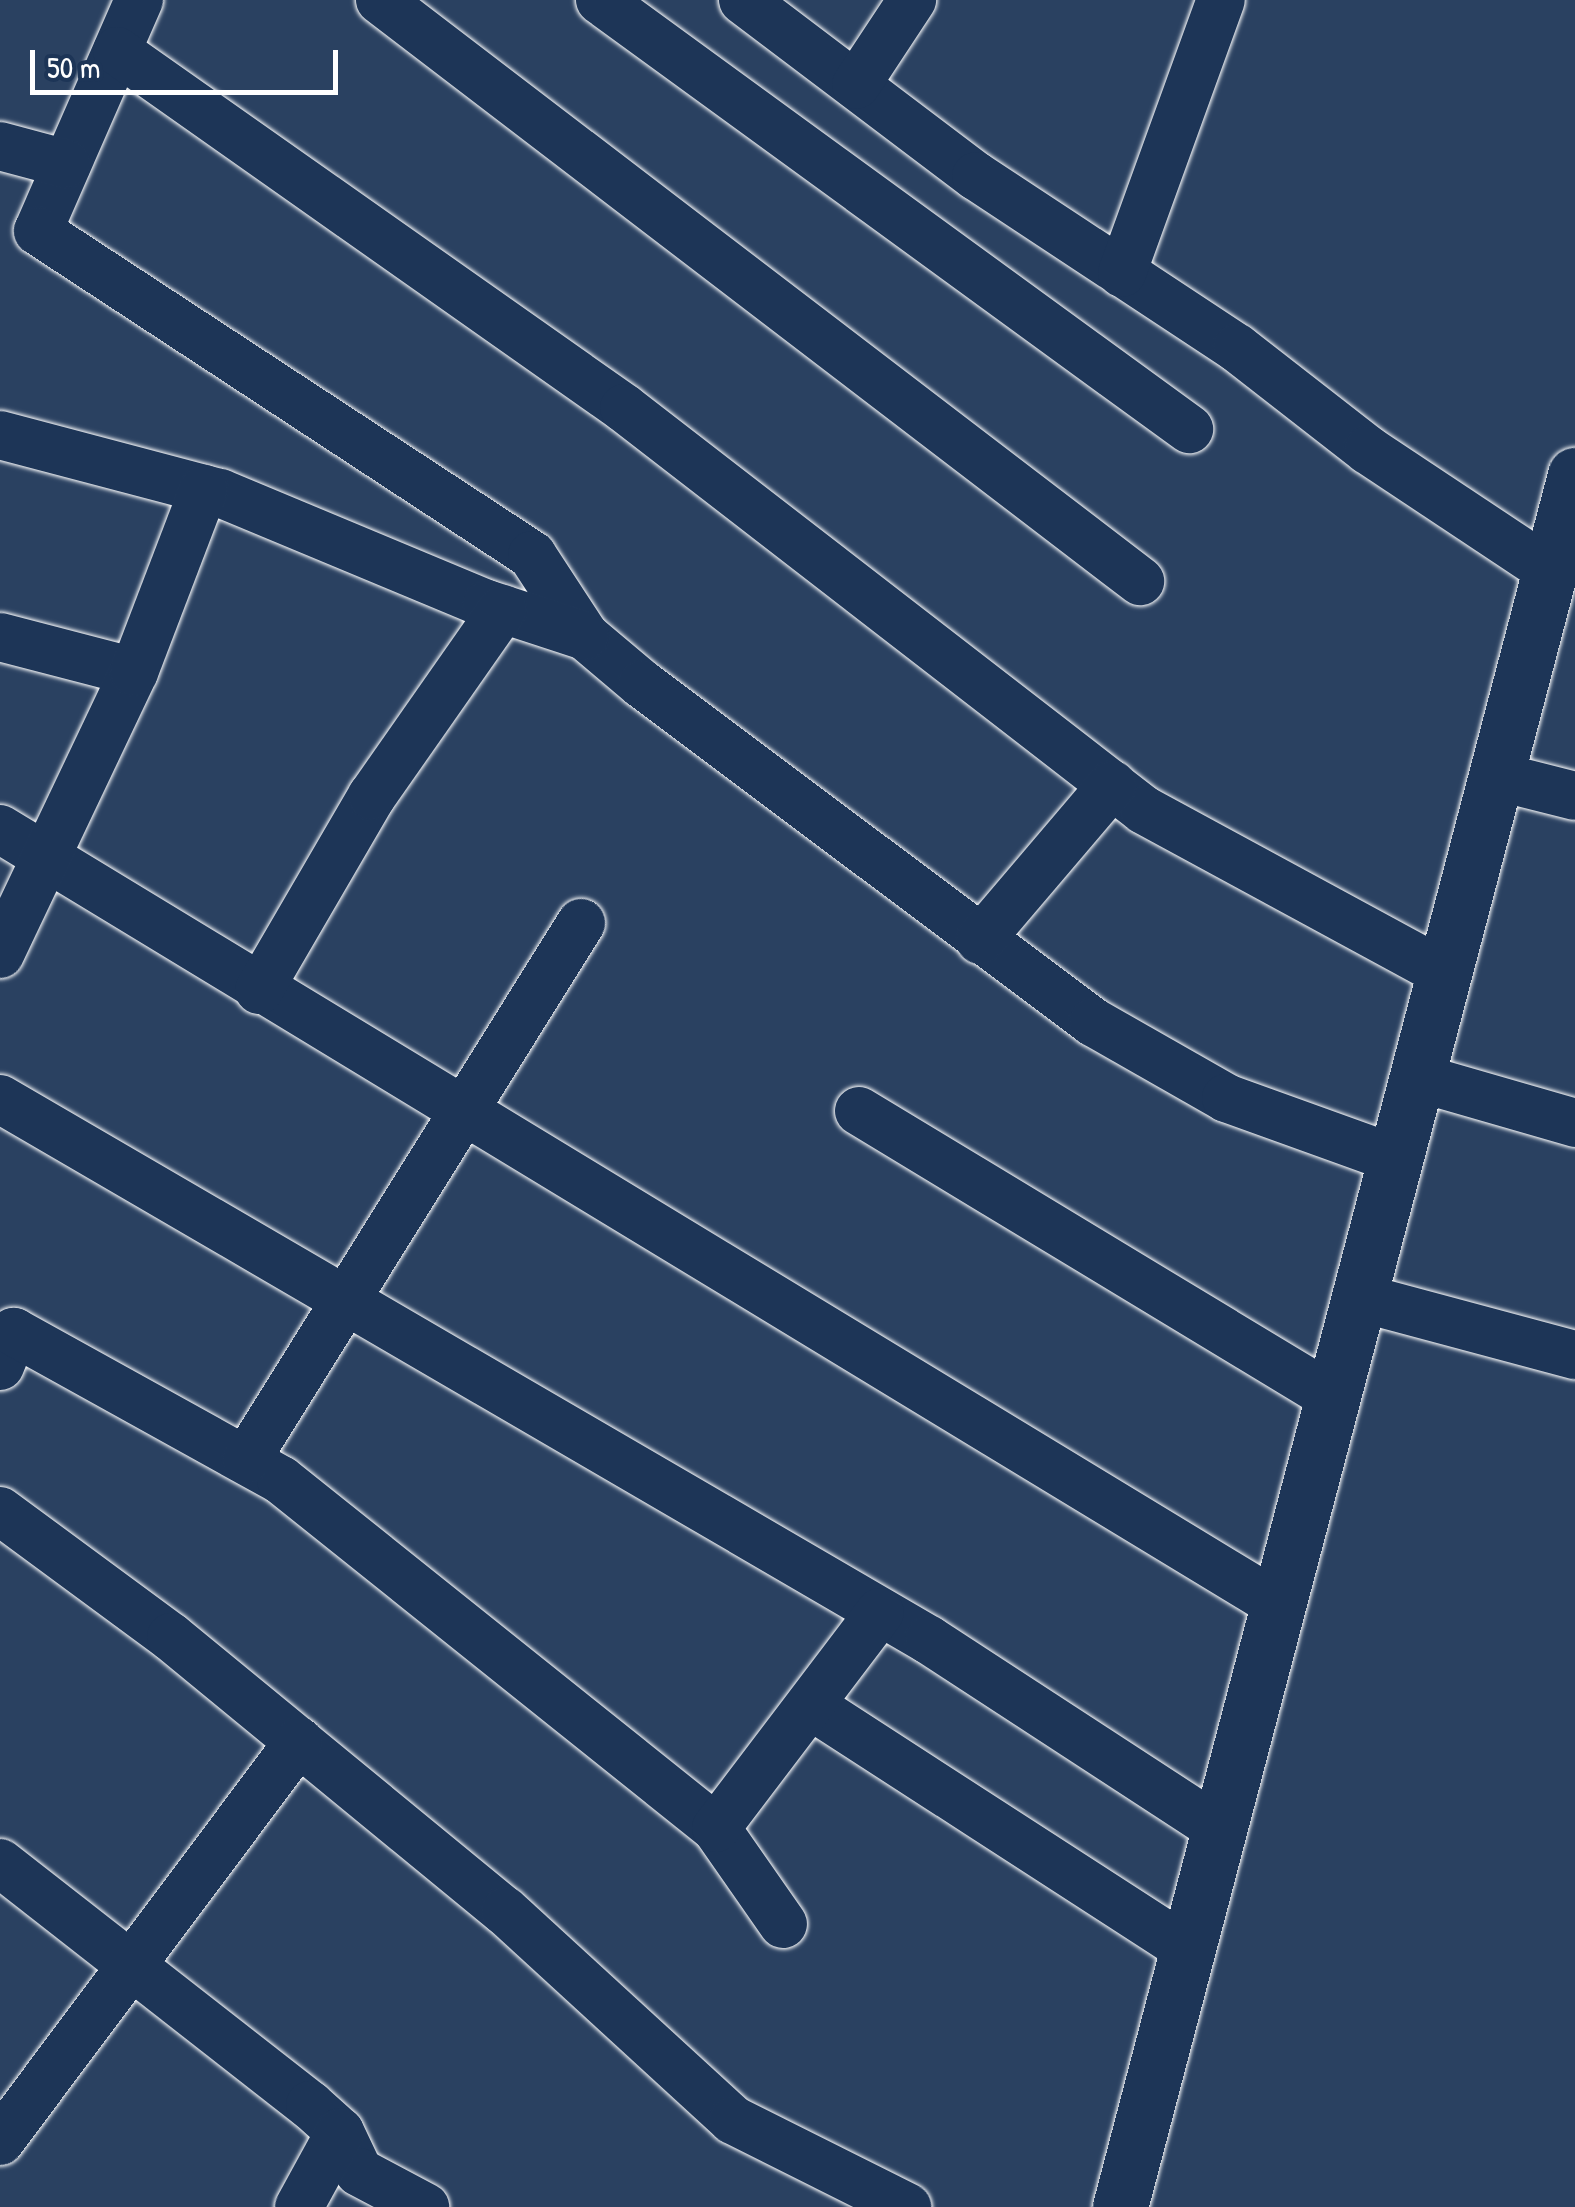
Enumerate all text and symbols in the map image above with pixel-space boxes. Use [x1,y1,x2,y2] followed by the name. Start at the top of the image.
[35,30,342,92] scale bar
[47,47,100,87] text: 50 m

